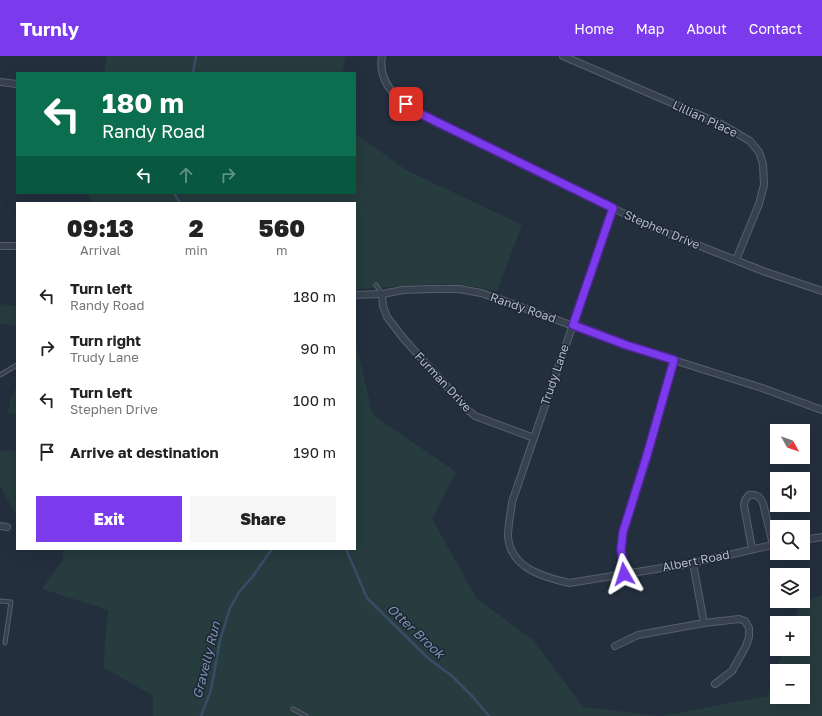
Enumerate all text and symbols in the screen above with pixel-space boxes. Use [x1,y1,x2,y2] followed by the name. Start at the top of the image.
[20,17,79,40] text: Turnly
[574,20,614,37] text: Home
[636,20,664,37] text: Map
[686,20,727,37] text: About
[749,20,802,37] text: Contact
[102,86,184,119] text: 180 m
[389,87,423,121] pin
[36,88,88,140] icon: left
[395,93,417,115] icon: arrive
[670,97,740,140] street label: Lillian Place
[102,120,205,142] text: Randy Road
[133,164,155,186] icon: left
[175,164,197,186] icon: ahead
[217,164,239,186] icon: right
[622,207,702,252] street label: Stephen Drive
[67,213,134,242] text: 09:13
[189,213,204,242] text: 2
[259,213,305,242] text: 560
[80,242,121,258] text: Arrival
[185,242,208,258] text: min
[276,242,288,258] text: m
[70,279,132,297] text: Turn left
[36,285,58,307] icon: left
[293,287,336,305] text: 180 m
[488,289,558,326] street label: Randy Road
[70,297,144,313] text: Randy Road
[70,331,141,349] text: Turn right
[36,337,58,359] icon: right
[301,339,336,357] text: 90 m
[537,342,572,407] street label: Trudy Lane
[70,349,139,365] text: Trudy Lane
[412,349,475,415] street label: Furman Drive
[70,383,132,401] text: Turn left
[36,389,58,411] icon: left
[293,391,336,409] text: 100 m
[70,401,158,417] text: Stephen Drive
[770,424,810,464] north arrow
[770,424,810,704] map controls
[36,441,58,463] icon: arrive
[70,443,219,461] text: Arrive at destination
[293,443,336,461] text: 190 m
[770,472,810,512] button: sound
[36,496,182,542] button: Exit
[190,496,336,542] button: Share
[770,520,810,560] button: search
[661,547,731,574] street label: Albert Road
[603,553,645,595] position arrow
[770,568,810,608] button: layers
[384,600,449,663] water label: Otter Brook
[770,616,810,656] button: +
[189,619,224,700] water label: Gravelly Run
[770,664,810,704] button: −

